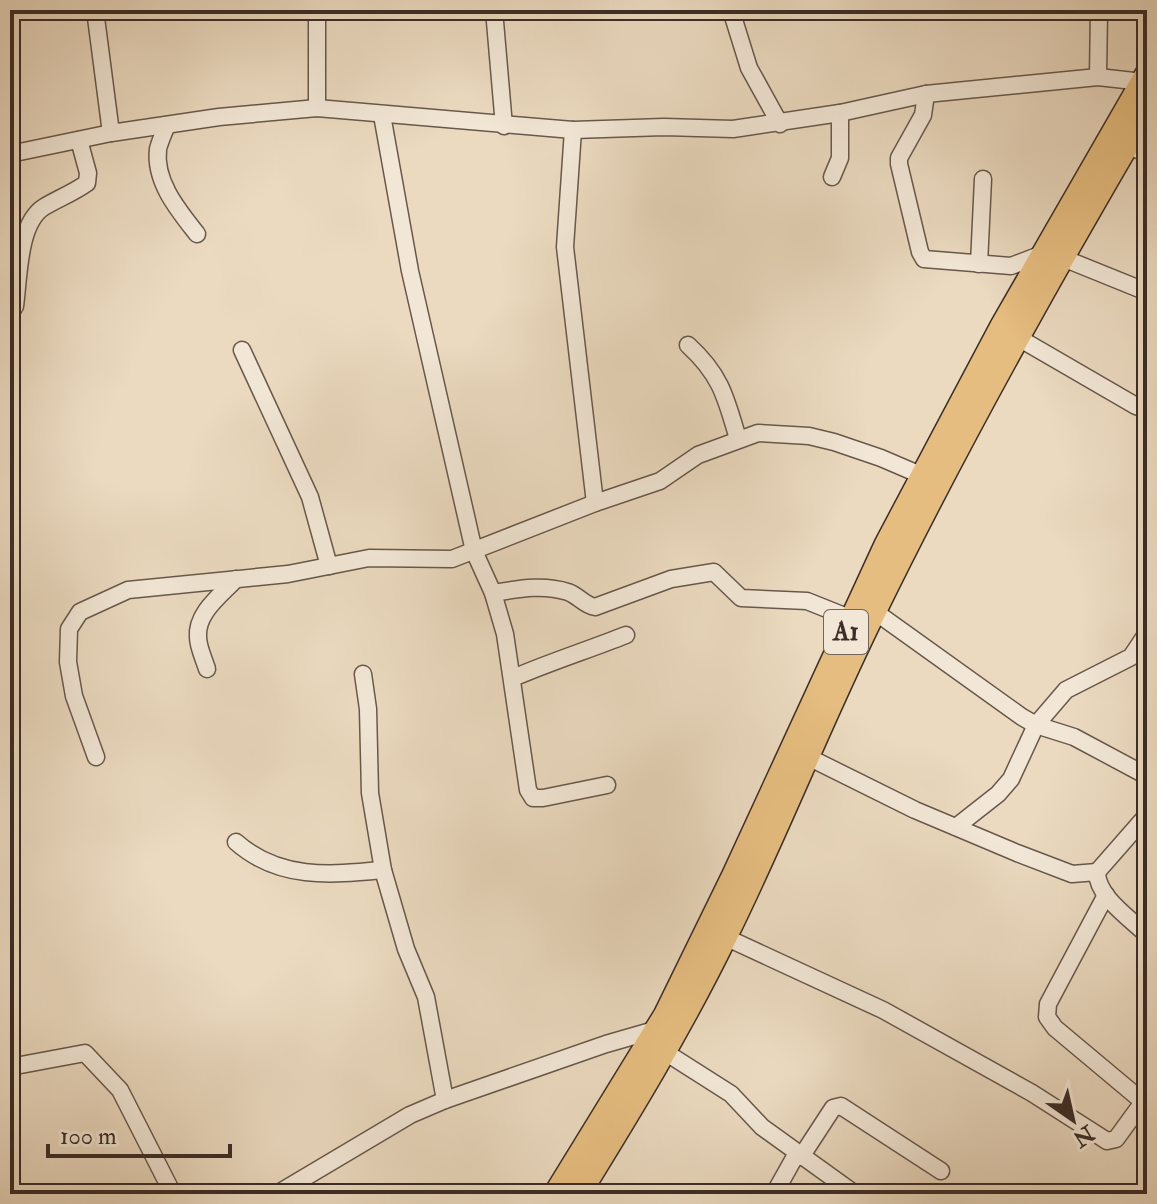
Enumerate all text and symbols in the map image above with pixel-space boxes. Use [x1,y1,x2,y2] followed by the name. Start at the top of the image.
[824,610,868,654] road number: A1
[1033,1080,1113,1160] north arrow
[48,1108,230,1158] scale bar
[1067,1118,1100,1153] text: N
[60,1121,117,1152] text: 100 m

